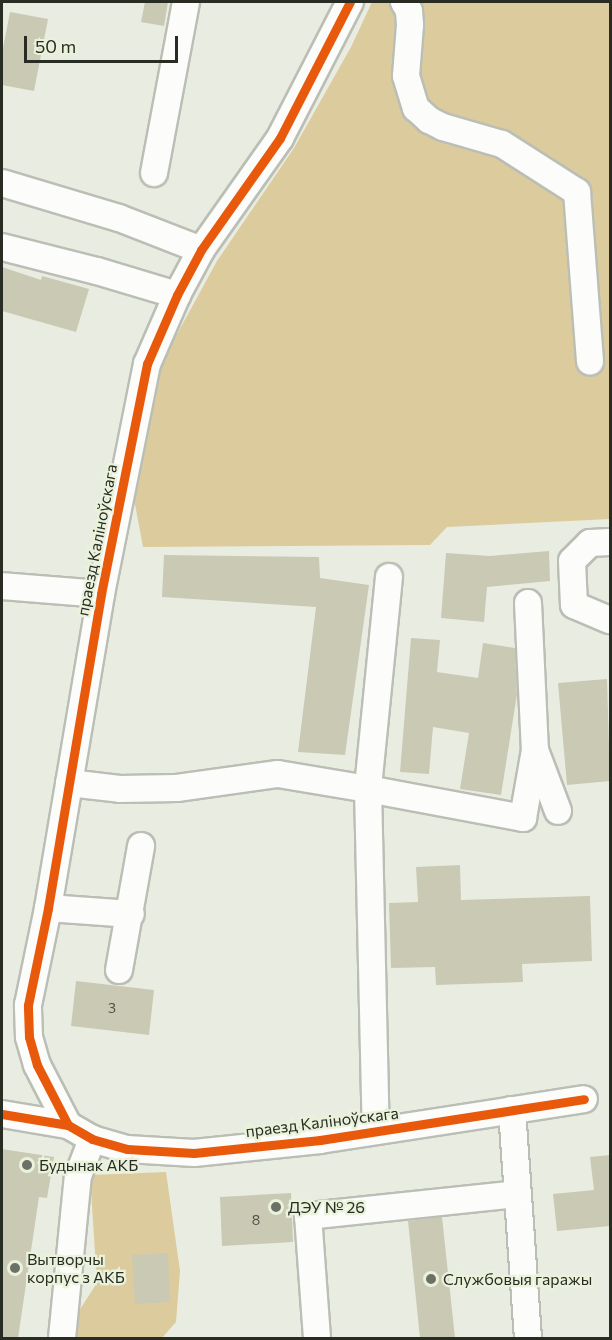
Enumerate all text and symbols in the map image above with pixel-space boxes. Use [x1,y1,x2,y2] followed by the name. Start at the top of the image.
[27,24,182,62] scale bar
[35,35,76,57] text: 50 m
[73,462,121,618] street label: праезд Каліноўскага
[108,1000,116,1016] house number: 3
[244,1103,400,1141] street label: праезд Каліноўскага
[39,1155,138,1175] place label: Будынак АКБ
[20,1158,34,1172] marker: Будынак АКБ
[288,1197,365,1217] place label: ДЭУ № 26
[269,1200,283,1214] marker: ДЭУ № 26
[252,1212,260,1228] house number: 8
[27,1249,125,1287] place label: Вытворчы корпус з АКБ
[8,1261,22,1275] marker: Вытворчы корпус з АКБ
[443,1269,592,1289] place label: Службовыя гаражы
[424,1272,438,1286] marker: Службовыя гаражы

